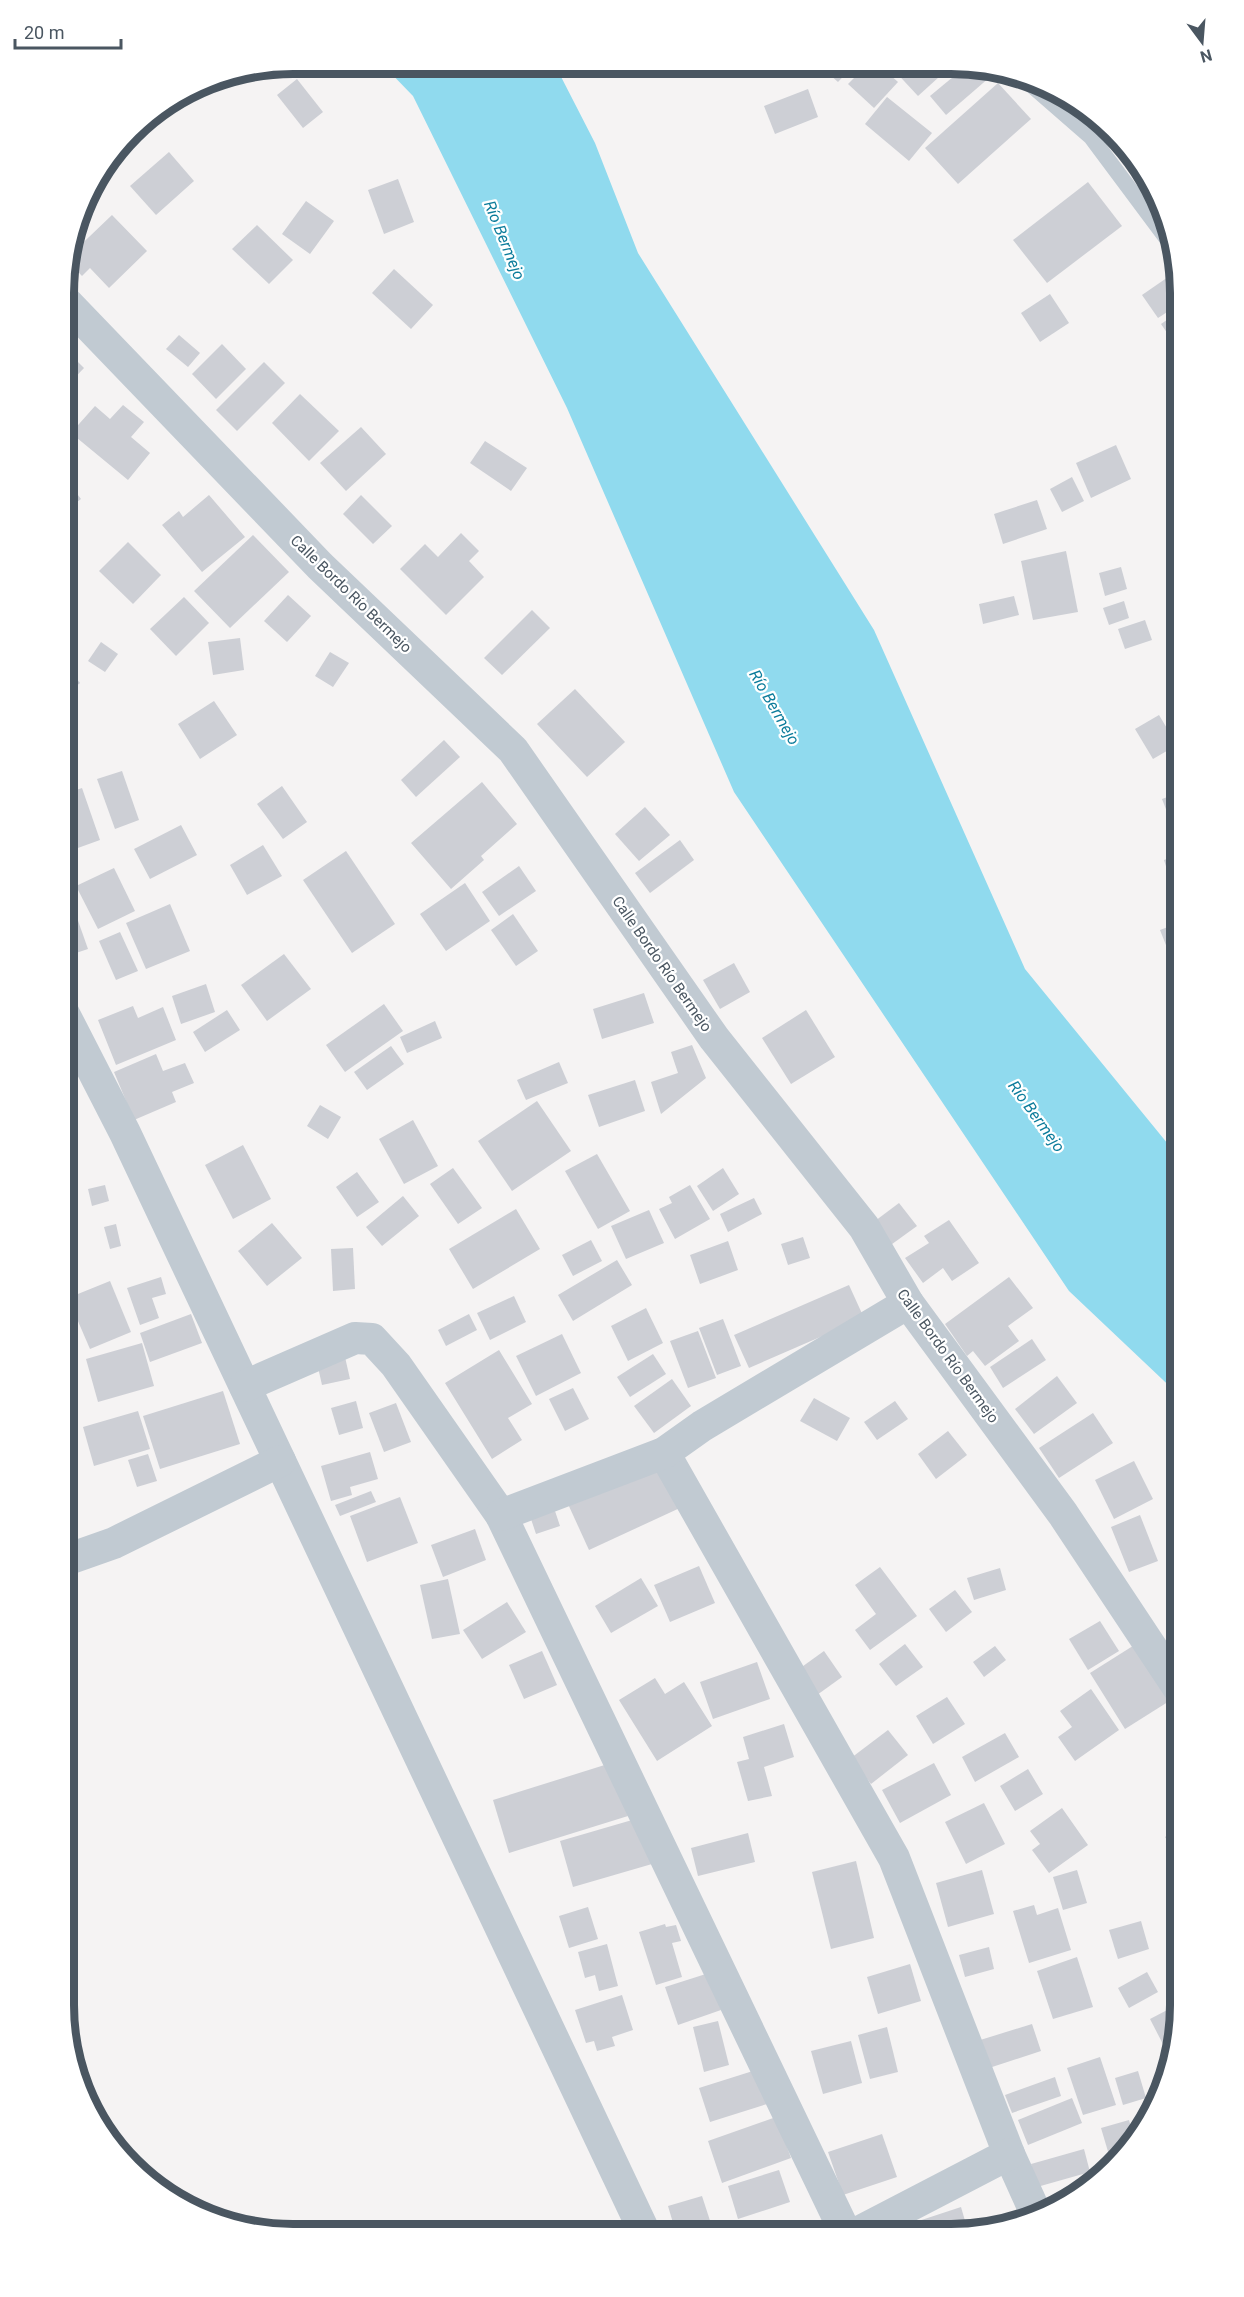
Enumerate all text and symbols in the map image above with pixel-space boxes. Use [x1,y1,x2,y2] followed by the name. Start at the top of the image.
[15,12,122,50] scale bar
[1172,12,1232,72] north arrow
[24,22,64,43] text: 20 m
[1198,45,1214,67] text: N
[480,198,529,283] water label: Río Bermejo
[287,531,415,657] street label: Calle Bordo Río Bermejo
[745,666,804,748] water label: Río Bermejo
[608,893,716,1035] street label: Calle Bordo Río Bermejo
[1004,1077,1069,1156] water label: Río Bermejo
[893,1285,1003,1427] street label: Calle Bordo Río Bermejo

